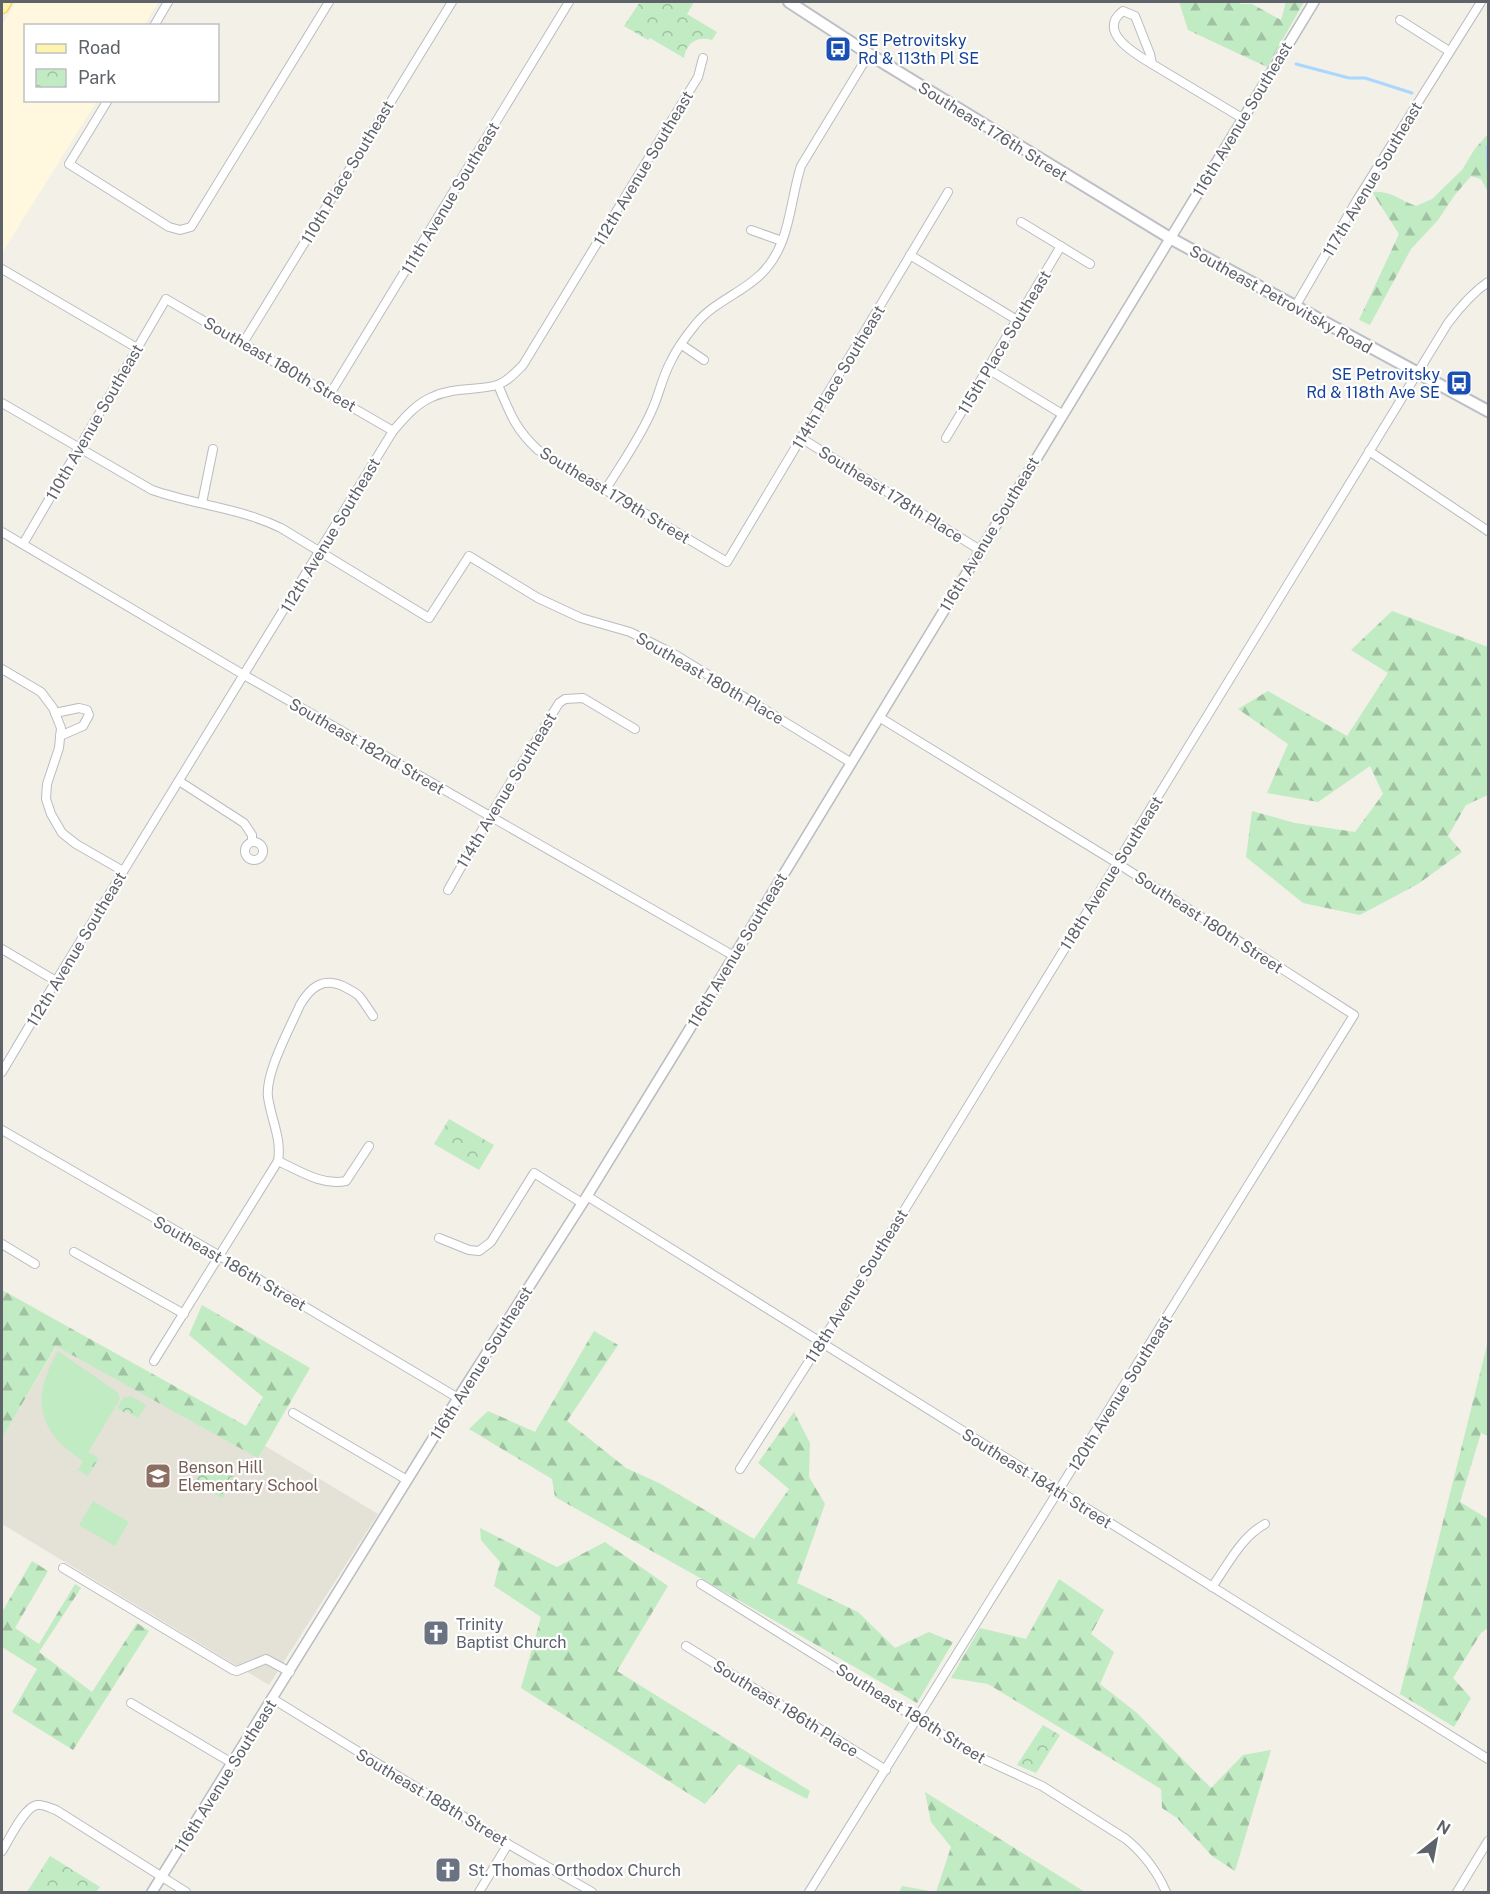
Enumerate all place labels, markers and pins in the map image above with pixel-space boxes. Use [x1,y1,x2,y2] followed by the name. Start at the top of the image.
[858,31,979,68] place label: SE Petrovitsky Rd & 113th Pl SE
[823,34,853,64] bus stop icon: SE Petrovitsky Rd & 113th Pl SE
[1306,365,1440,402] place label: SE Petrovitsky Rd & 118th Ave SE
[1444,368,1474,398] bus stop icon: SE Petrovitsky Rd & 118th Ave SE
[178,1458,319,1495] place label: Benson Hill Elementary School
[143,1461,173,1491] school or university icon: Benson Hill Elementary School
[456,1615,567,1652] place label: Trinity Baptist Church
[421,1618,451,1648] church icon: Trinity Baptist Church
[433,1855,463,1885] church icon: St. Thomas Orthodox Church
[468,1861,681,1880] place label: St. Thomas Orthodox Church

